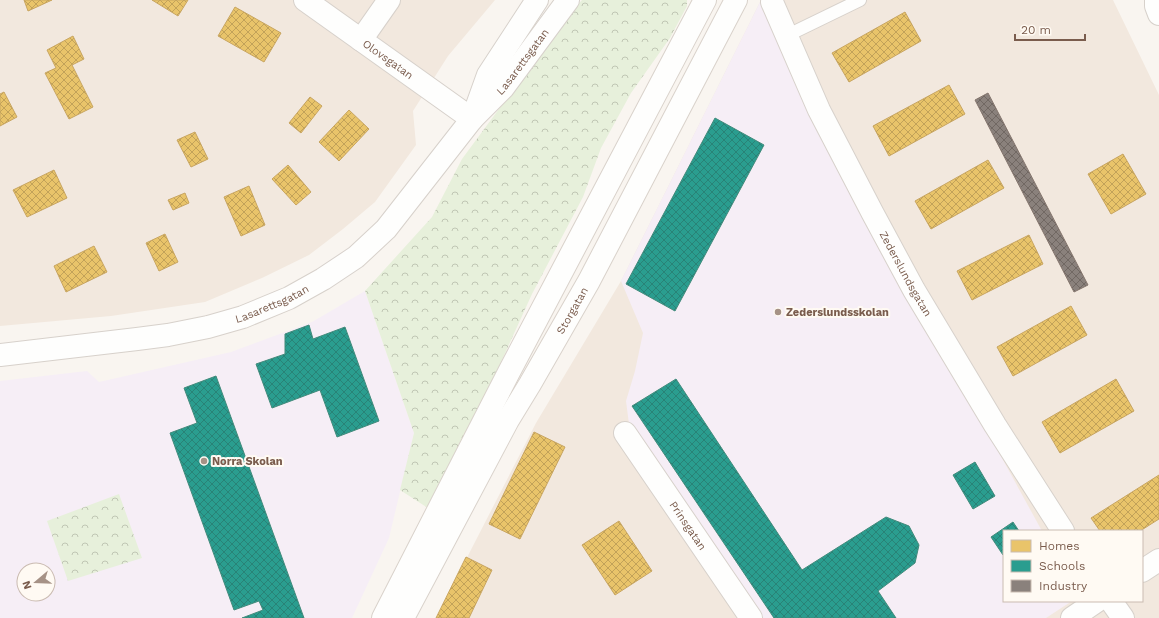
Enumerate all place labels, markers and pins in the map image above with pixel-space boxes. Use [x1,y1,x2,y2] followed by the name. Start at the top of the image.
[786,306,889,319] place label: Zederslundsskolan
[773,307,783,317] marker: Zederslundsskolan
[212,455,283,468] place label: Norra Skolan
[199,456,209,466] marker: Norra Skolan

